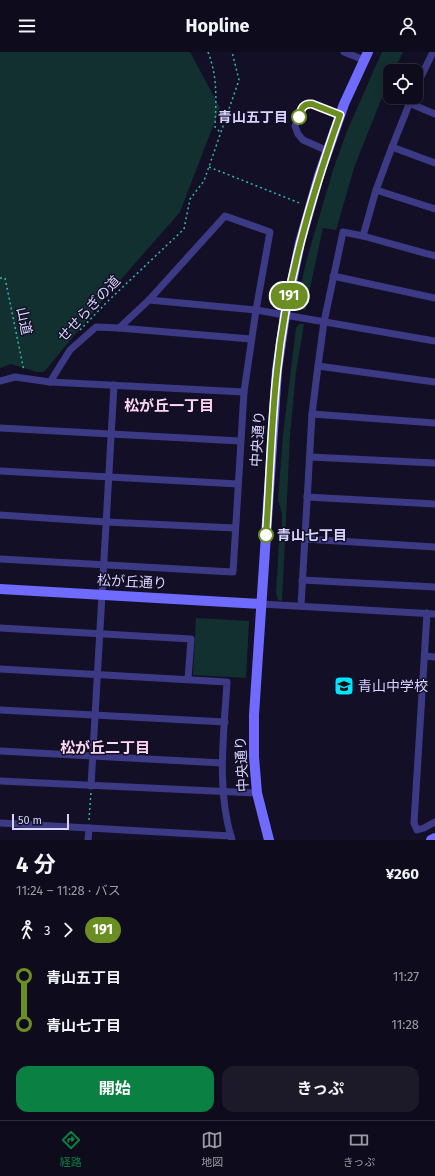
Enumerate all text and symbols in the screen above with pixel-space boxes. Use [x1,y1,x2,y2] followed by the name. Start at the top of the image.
[16,15,38,37] icon: menu
[186,15,250,37] text: Hopline
[397,15,419,37] icon: person
[383,64,423,104] map controls
[383,64,423,104] button: locate
[218,109,288,126] place label: 青山五丁目
[291,109,307,125] marker: 青山五丁目
[54,272,124,346] street label: せせらぎの道
[266,283,312,309] line badge: 191
[279,287,299,304] text: 191
[13,306,35,336] street label: 山道
[124,397,214,415] district label: 松が丘一丁目
[248,410,268,468] street label: 中央通り
[258,527,274,543] marker: 青山七丁目
[277,527,347,544] place label: 青山七丁目
[97,572,167,592] street label: 松が丘通り
[333,675,355,697] school or university icon: 青山中学校
[358,678,428,695] place label: 青山中学校
[232,736,252,792] street label: 中央通り
[60,739,150,757] district label: 松が丘二丁目
[12,812,69,831] scale bar
[18,814,42,827] text: 50 m
[16,851,56,878] text: 4 分
[386,865,419,883] text: ¥260
[16,883,121,898] text: 11:24 – 11:28 · バス
[16,919,38,941] icon: walk
[57,919,79,941] icon: forward
[93,921,113,938] text: 191
[44,923,51,938] text: 3
[46,969,121,987] text: 青山五丁目
[393,969,419,984] text: 11:27
[46,1017,121,1035] text: 青山七丁目
[391,1017,419,1032] text: 11:28
[16,1066,214,1112] button: 開始
[222,1066,419,1112] button: きっぷ
[60,1129,82,1169] tab: 経路
[201,1129,223,1169] tab: 地図
[343,1129,375,1169] tab: きっぷ

